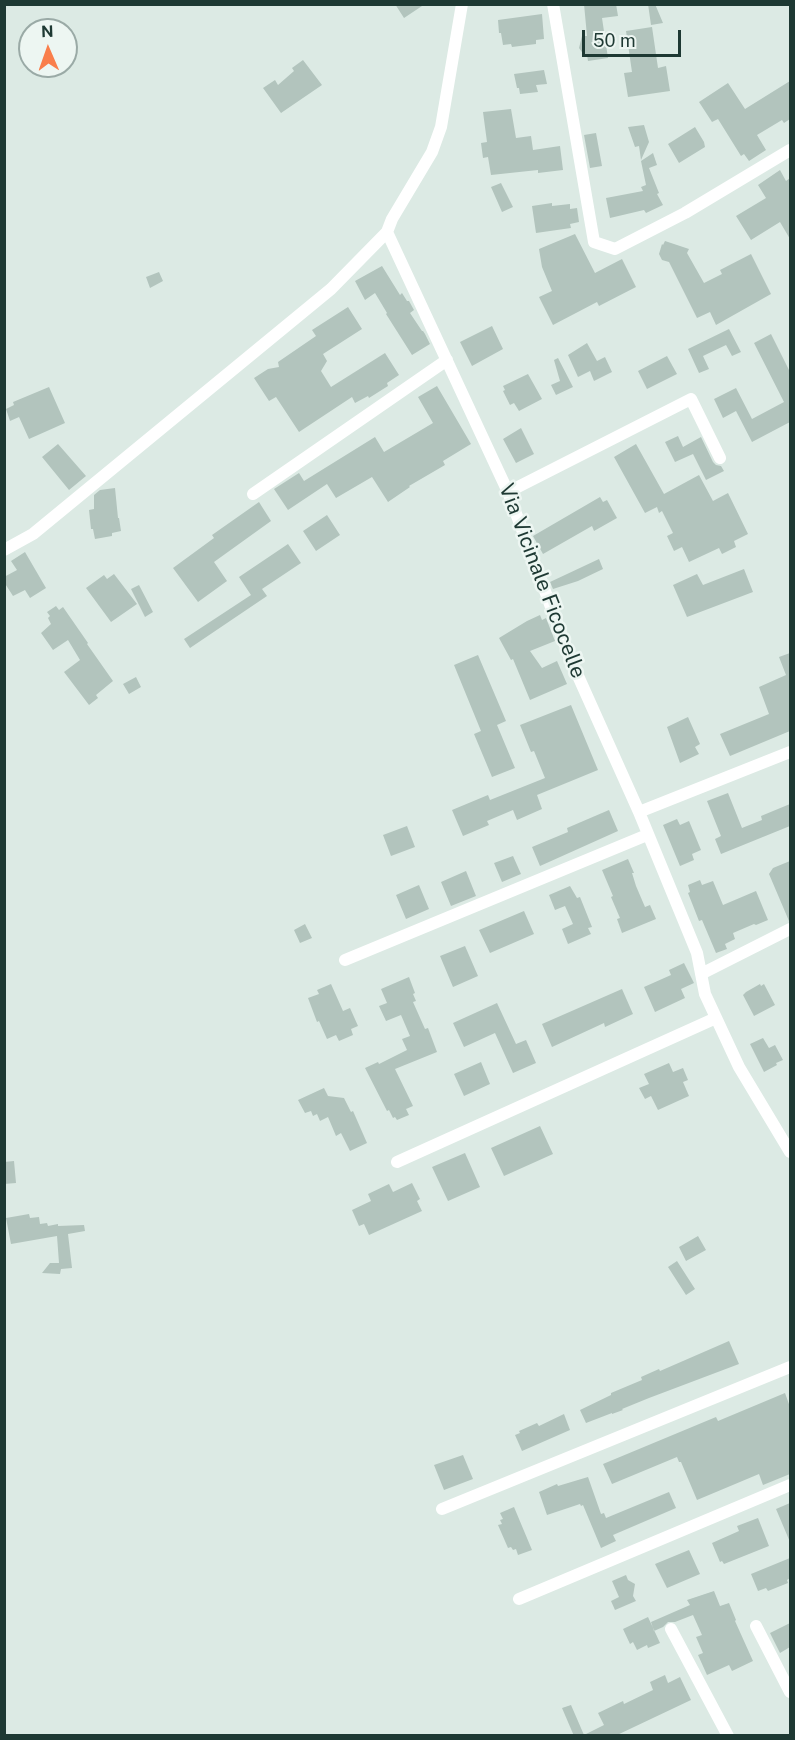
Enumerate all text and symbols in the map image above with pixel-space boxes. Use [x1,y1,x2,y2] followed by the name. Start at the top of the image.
[18,18,78,78] north arrow
[585,18,684,56] scale bar
[41,22,54,41] text: N
[593,30,636,51] text: 50 m
[493,480,591,682] street label: Via Vicinale Ficocelle

